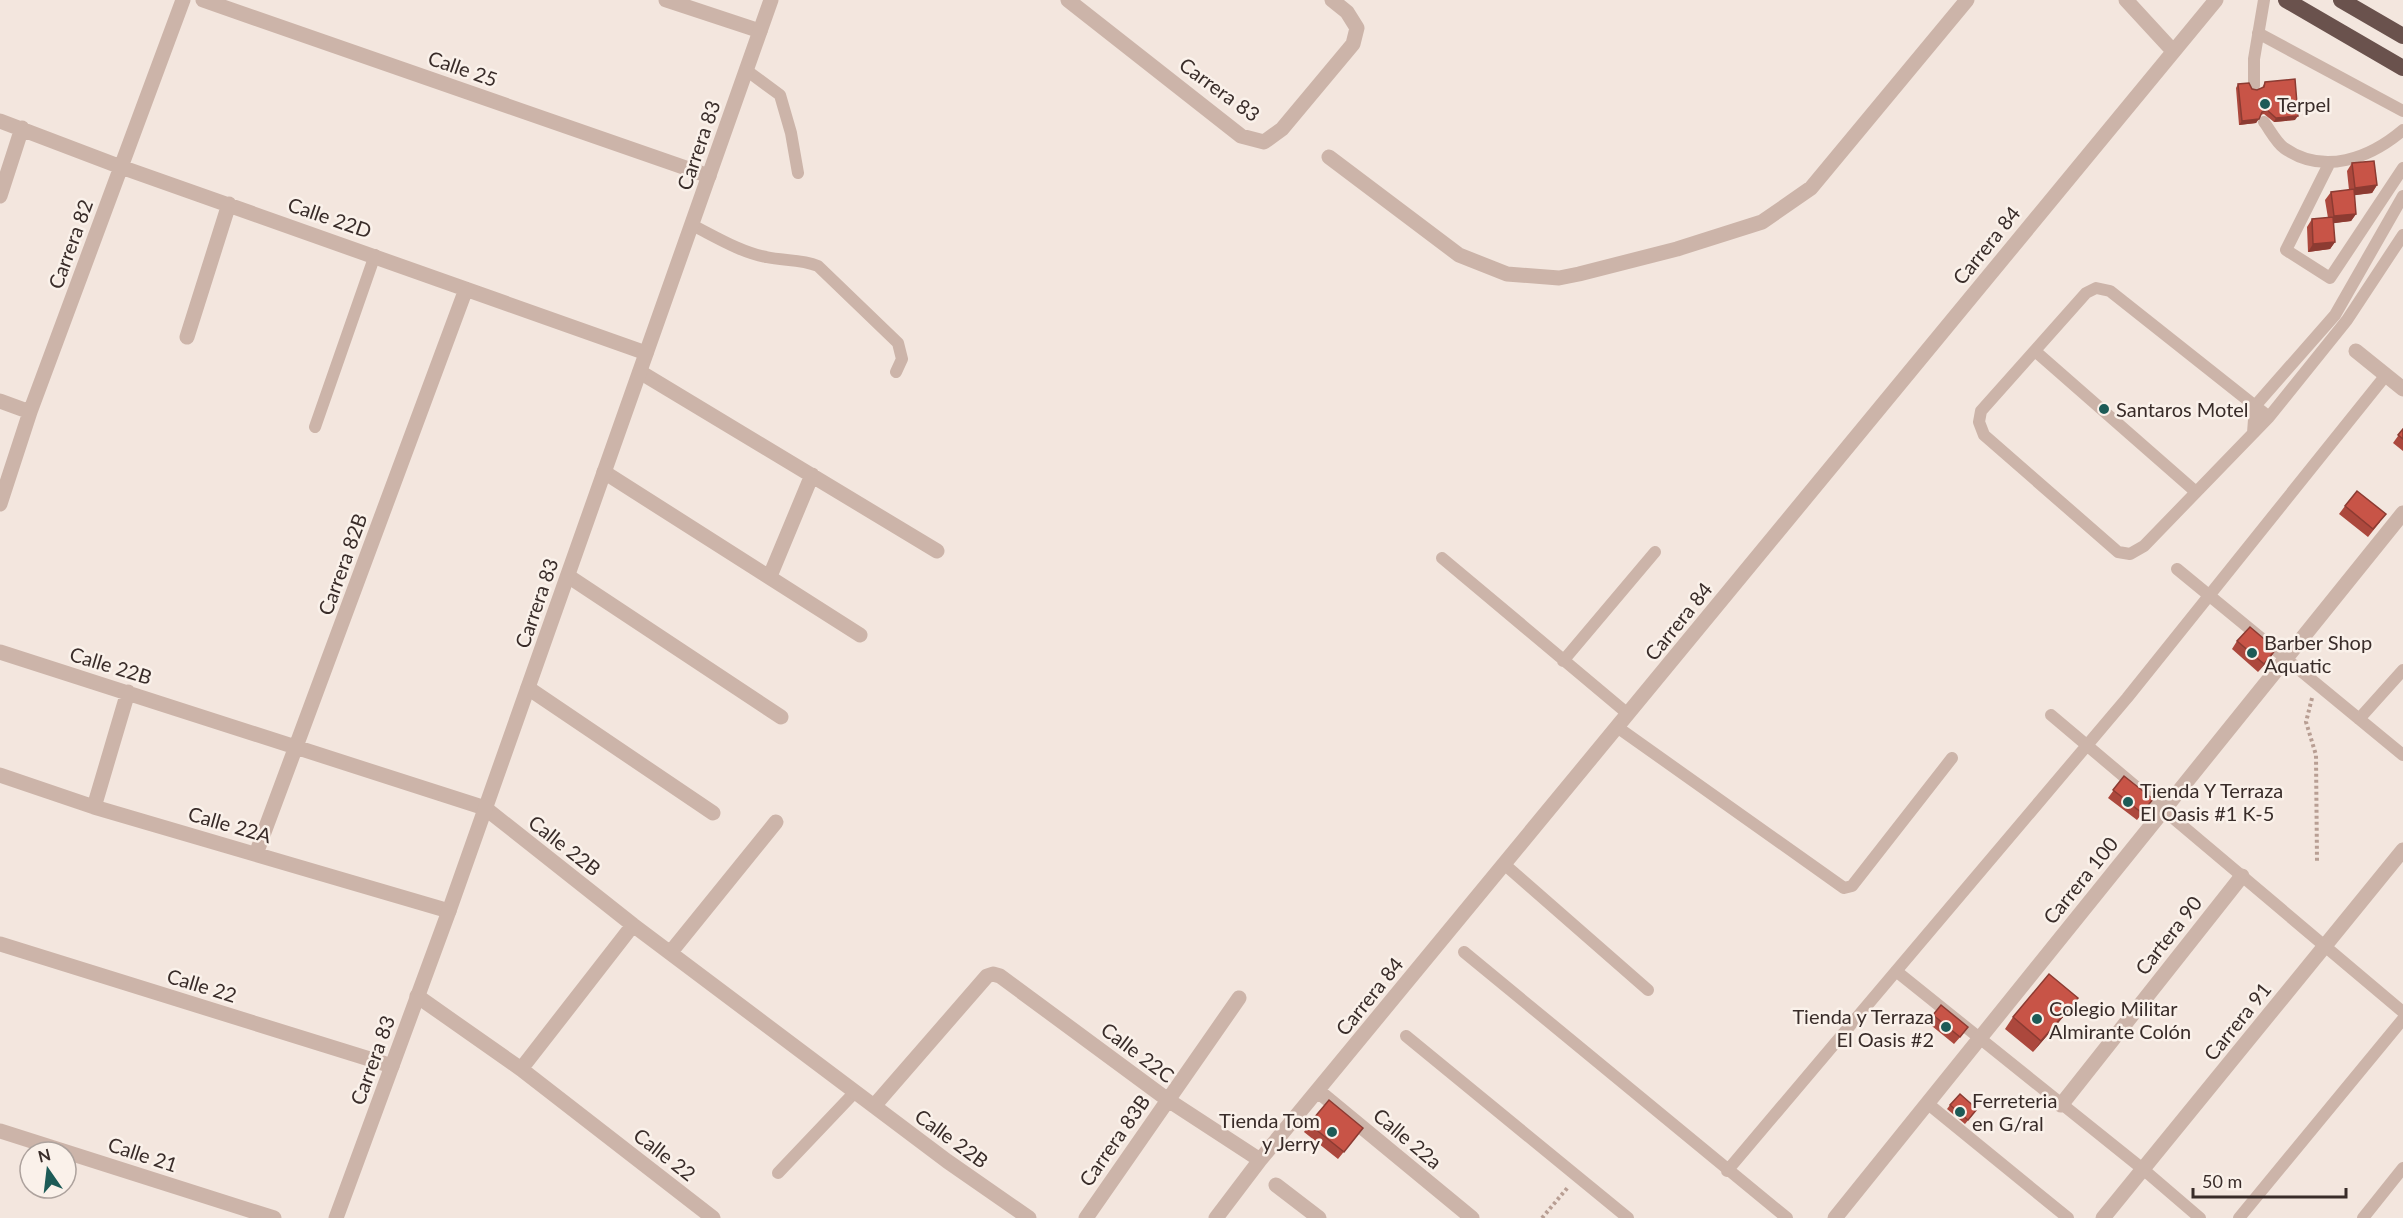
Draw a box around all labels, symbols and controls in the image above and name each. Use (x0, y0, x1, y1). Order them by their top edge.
street label: Calle 25 (425, 45, 501, 91)
street label: Carrera 83 (1175, 52, 1265, 126)
place label: Terpel (2277, 92, 2331, 116)
street label: Carrera 83 (671, 97, 725, 193)
marker: Terpel (2258, 97, 2272, 111)
street label: Calle 22D (285, 192, 375, 242)
street label: Carrera 82 (43, 196, 97, 292)
street label: Carrera 84 (1947, 201, 2025, 289)
place label: Santaros Motel (2116, 397, 2249, 421)
marker: Santaros Motel (2097, 402, 2111, 416)
street label: Carrera 82B (313, 510, 371, 618)
street label: Carrera 83 (509, 555, 563, 651)
street label: Carrera 84 (1639, 577, 1717, 665)
place label: Barber Shop Aquatic (2264, 630, 2372, 677)
street label: Calle 22B (67, 641, 155, 689)
marker: Barber Shop Aquatic (2245, 646, 2259, 660)
place label: Tienda Y Terraza El Oasis #1 K-5 (2140, 778, 2283, 825)
marker: Tienda Y Terraza El Oasis #1 K-5 (2121, 795, 2135, 809)
street label: Calle 22A (186, 801, 275, 847)
street label: Calle 22B (524, 810, 606, 880)
street label: Carrera 100 (2038, 832, 2122, 928)
street label: Cartera 90 (2130, 891, 2206, 979)
street label: Carrera 84 (1330, 952, 1408, 1040)
street label: Calle 22 (164, 963, 240, 1007)
street label: Carrera 91 (2198, 977, 2276, 1065)
place label: Colegio Militar Almirante Colón (2049, 996, 2191, 1043)
place label: Tienda y Terraza El Oasis #2 (1792, 1004, 1934, 1051)
street label: Carrera 83 (345, 1012, 399, 1108)
marker: Colegio Militar Almirante Colón (2030, 1012, 2044, 1026)
street label: Calle 22C (1097, 1017, 1179, 1087)
marker: Tienda y Terraza El Oasis #2 (1939, 1020, 1953, 1034)
place label: Ferreteria en G/ral (1972, 1088, 2057, 1135)
street label: Carrera 83B (1074, 1090, 1154, 1190)
street label: Calle 22B (911, 1103, 993, 1173)
street label: Calle 22a (1369, 1103, 1447, 1173)
marker: Ferreteria en G/ral (1953, 1105, 1967, 1119)
place label: Tienda Tom y Jerry (1219, 1108, 1321, 1155)
street label: Calle 22 (629, 1122, 701, 1186)
marker: Tienda Tom y Jerry (1325, 1125, 1339, 1139)
street label: Calle 21 (105, 1132, 181, 1176)
north arrow (18, 1140, 78, 1200)
text: N (36, 1144, 53, 1166)
scale bar (2193, 1161, 2346, 1199)
text: 50 m (2202, 1170, 2242, 1192)

